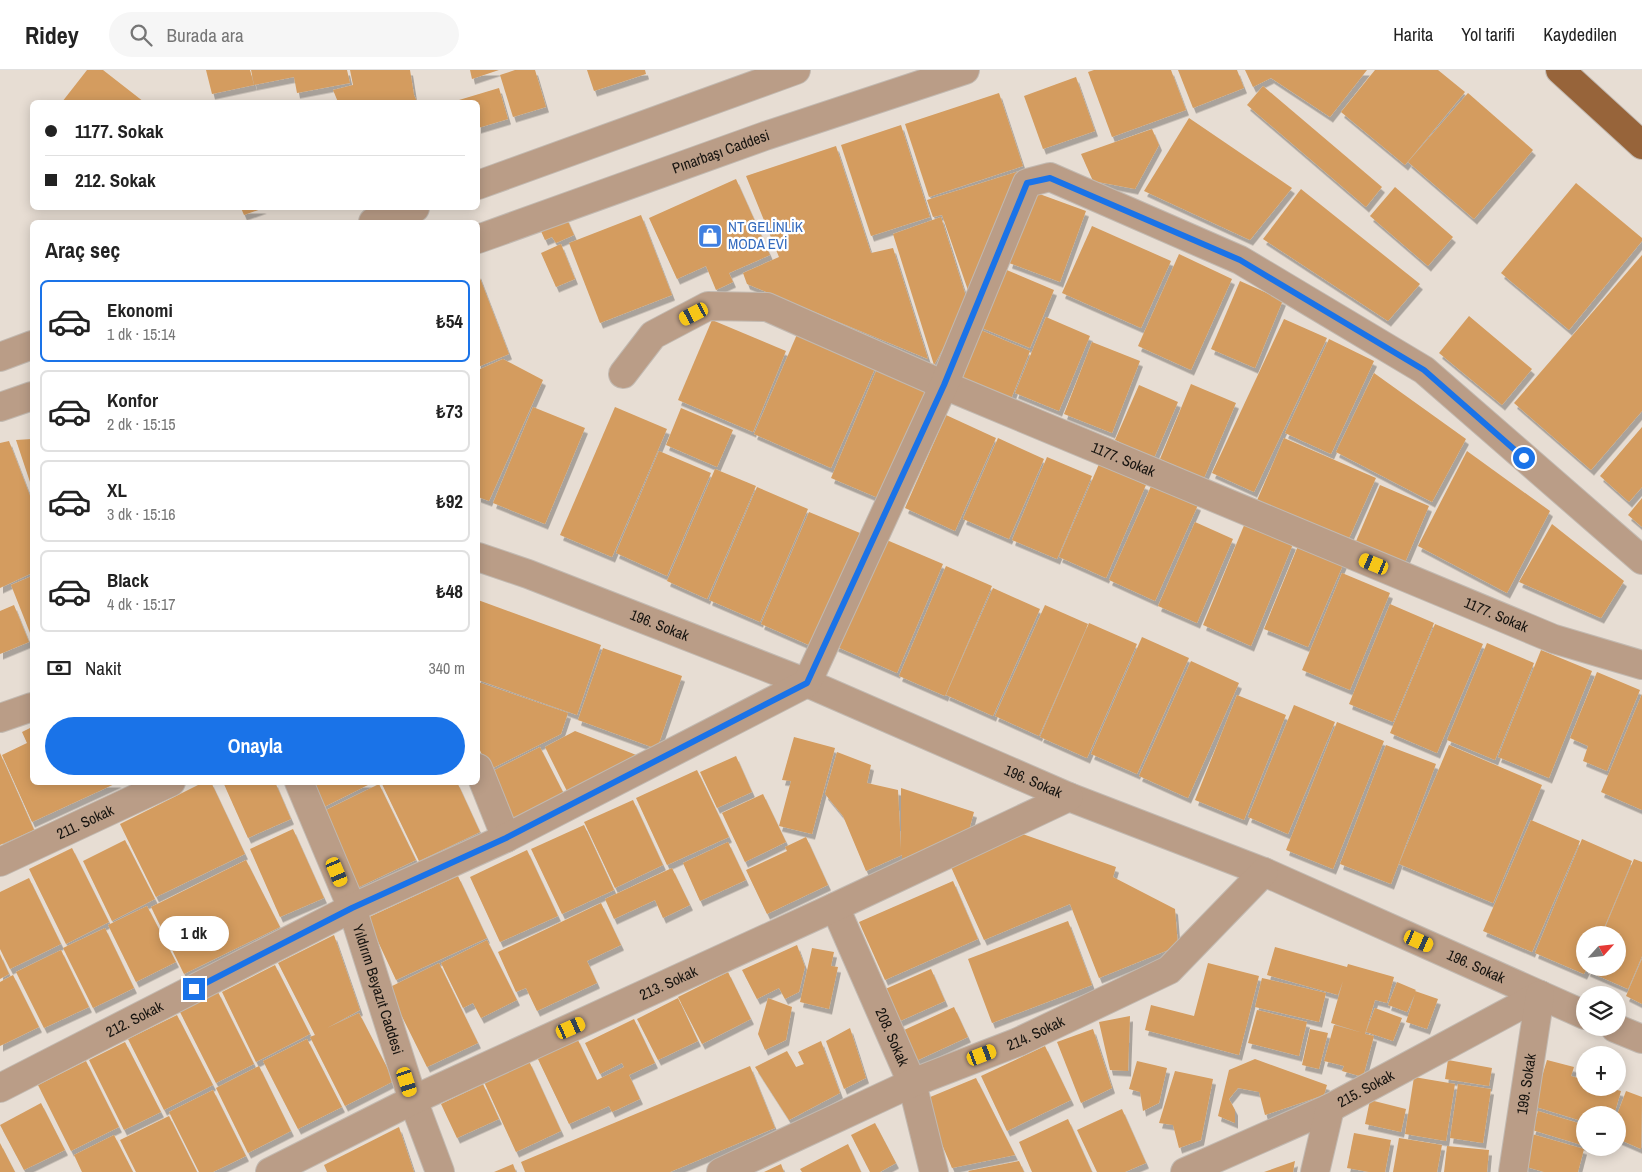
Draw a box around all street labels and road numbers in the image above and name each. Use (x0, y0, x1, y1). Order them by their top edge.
street label: Pınarbaşı Caddesi (669, 124, 772, 178)
street label: 1177. Sokak (1088, 437, 1159, 482)
street label: 1177. Sokak (1461, 592, 1532, 637)
street label: 196. Sokak (627, 604, 693, 646)
street label: 196. Sokak (1001, 759, 1067, 803)
street label: 211. Sokak (53, 799, 118, 844)
street label: Yıldırım Beyazıt Caddesi (348, 921, 409, 1057)
street label: 196. Sokak (1444, 944, 1509, 988)
street label: 213. Sokak (636, 960, 701, 1005)
street label: 212. Sokak (102, 995, 167, 1042)
street label: 208. Sokak (870, 1004, 915, 1070)
street label: 214. Sokak (1004, 1010, 1069, 1055)
street label: 199. Sokak (1511, 1051, 1541, 1116)
street label: 215. Sokak (1333, 1064, 1398, 1112)

